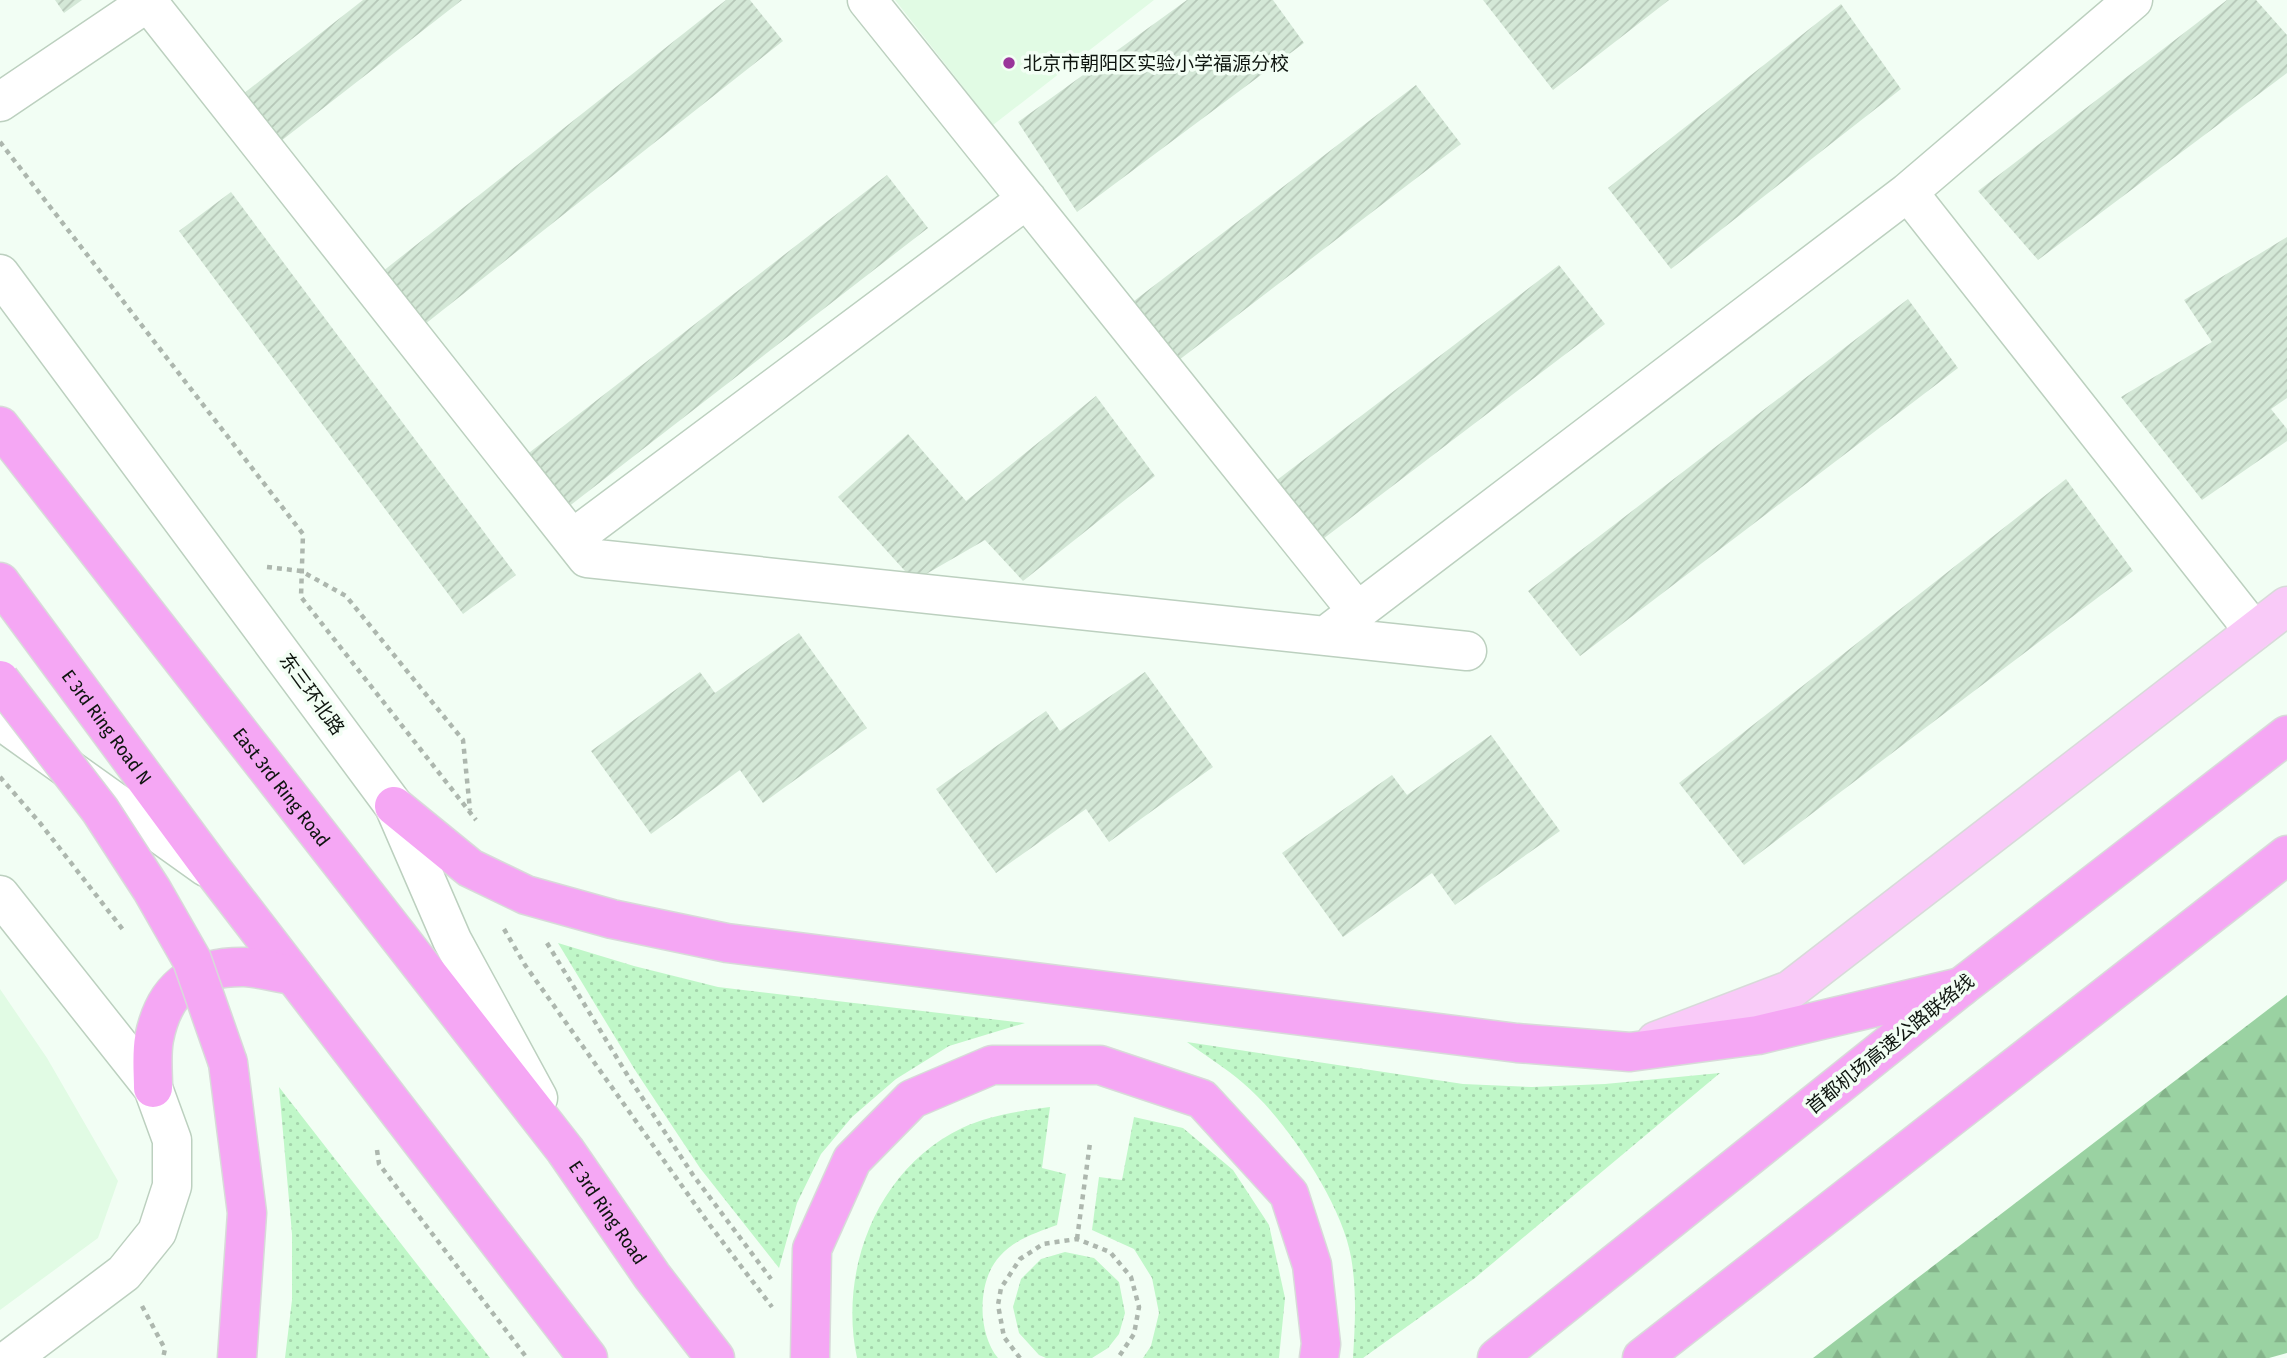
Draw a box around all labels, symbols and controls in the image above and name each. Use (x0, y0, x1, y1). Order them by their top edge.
place label: 北京市朝阳区实验小学福源分校 (1023, 52, 1289, 75)
marker: 北京市朝阳区实验小学福源分校 (1001, 55, 1017, 71)
street label: 东三环北路 (275, 649, 349, 739)
street label: E 3rd Ring Road N (57, 665, 157, 789)
street label: East 3rd Ring Road (228, 723, 335, 851)
street label: 首都机场高速公路联络线 (1802, 969, 1978, 1119)
street label: E 3rd Ring Road (564, 1156, 652, 1268)

